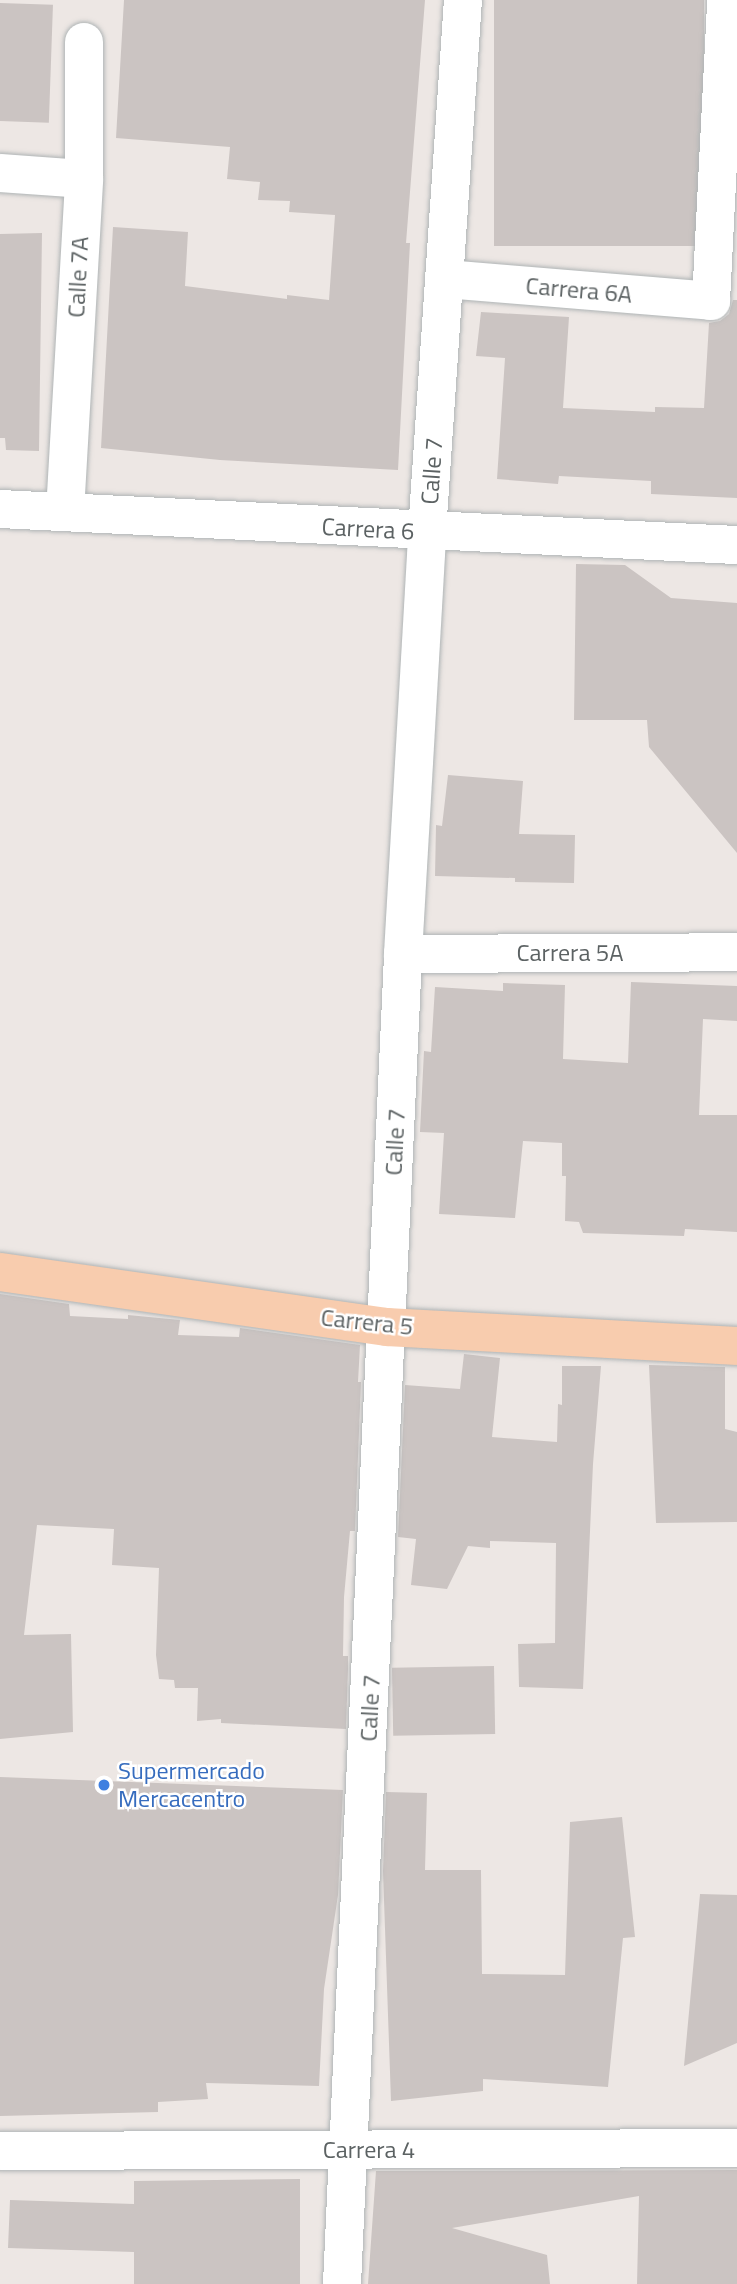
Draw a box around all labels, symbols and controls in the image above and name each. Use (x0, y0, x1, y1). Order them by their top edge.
street label: Calle 7A (61, 236, 95, 318)
street label: Carrera 6A (524, 271, 634, 309)
street label: Calle 7 (415, 437, 449, 505)
street label: Carrera 6 (321, 512, 415, 546)
street label: Carrera 5A (517, 939, 623, 967)
street label: Calle 7 (379, 1108, 411, 1176)
street label: Carrera 5 (319, 1303, 415, 1341)
street label: Calle 7 (354, 1674, 386, 1742)
place label: Supermercado Mercacentro (118, 1757, 265, 1813)
marker: Supermercado Mercacentro (96, 1777, 112, 1793)
street label: Carrera 4 (323, 2136, 415, 2164)

